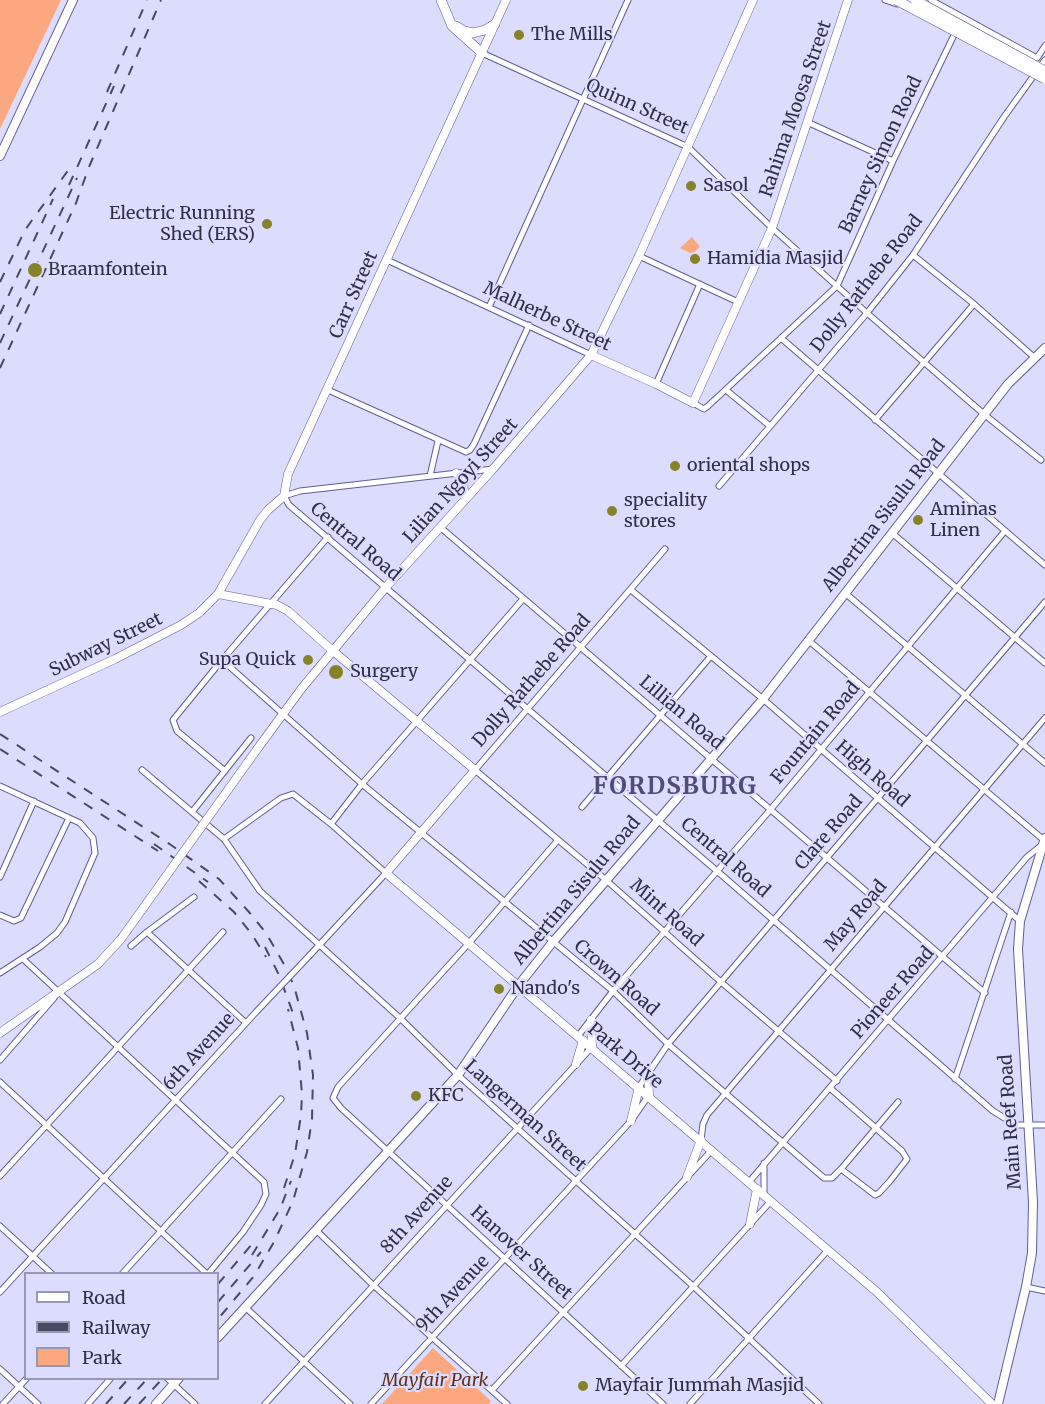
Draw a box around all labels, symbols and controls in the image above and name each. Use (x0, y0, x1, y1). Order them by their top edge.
street label: Rahima Moosa Street (756, 18, 836, 200)
place label: The Mills (531, 24, 613, 46)
marker: The Mills (512, 28, 526, 42)
street label: Barney Simon Road (835, 73, 927, 237)
street label: Quinn Street (582, 75, 692, 139)
place label: Sasol (703, 175, 749, 197)
marker: Sasol (684, 179, 698, 193)
place label: Electric Running Shed (ERS) (109, 203, 255, 246)
street label: Dolly Rathebe Road (807, 211, 927, 357)
marker: Electric Running Shed (ERS) (260, 217, 274, 231)
street label: Carr Street (325, 248, 383, 342)
place label: Hamidia Masjid (707, 248, 843, 270)
marker: Hamidia Masjid (688, 252, 702, 266)
place label: Braamfontein (48, 259, 168, 281)
marker: Braamfontein (26, 261, 44, 279)
street label: Malherbe Street (480, 278, 614, 356)
street label: Lilian Ngoyi Street (399, 414, 523, 548)
street label: Albertina Sisulu Road (818, 436, 950, 596)
place label: oriental shops (687, 455, 810, 477)
marker: oriental shops (668, 459, 682, 473)
place label: speciality stores (624, 490, 707, 532)
street label: Central Road (306, 498, 404, 586)
place label: Aminas Linen (930, 499, 997, 542)
marker: speciality stores (605, 504, 619, 518)
marker: Aminas Linen (911, 513, 925, 527)
street label: Subway Street (46, 608, 166, 682)
street label: Dolly Rathebe Road (469, 610, 595, 752)
place label: Supa Quick (199, 649, 296, 671)
marker: Supa Quick (301, 653, 315, 667)
place label: Surgery (350, 661, 418, 683)
marker: Surgery (327, 663, 345, 681)
street label: Lillian Road (634, 672, 728, 754)
street label: Fountain Road (767, 678, 865, 788)
street label: High Road (831, 736, 913, 812)
district label: FORDSBURG (593, 773, 757, 801)
street label: Clare Road (791, 791, 867, 875)
street label: Albertina Sisulu Road (509, 812, 645, 970)
street label: Central Road (676, 813, 774, 903)
street label: Mint Road (625, 875, 707, 951)
street label: May Road (820, 876, 892, 956)
street label: Crown Road (569, 935, 663, 1021)
street label: Pioneer Road (847, 943, 939, 1043)
place label: Nando's (511, 978, 580, 1000)
marker: Nando's (492, 982, 506, 996)
street label: 6th Avenue (159, 1009, 239, 1095)
street label: Park Drive (583, 1018, 667, 1094)
street label: Main Reef Road (995, 1053, 1027, 1191)
street label: Langerman Street (460, 1056, 590, 1176)
place label: KFC (428, 1085, 464, 1107)
marker: KFC (409, 1089, 423, 1103)
street label: 8th Avenue (377, 1172, 457, 1258)
street label: Hanover Street (466, 1202, 576, 1304)
street label: 9th Avenue (412, 1251, 494, 1337)
legend (24, 1272, 219, 1380)
text: Road (82, 1286, 126, 1309)
text: Railway (82, 1316, 150, 1339)
text: Park (82, 1346, 122, 1369)
park label: Mayfair Park (382, 1370, 488, 1392)
place label: Mayfair Jummah Masjid (595, 1375, 804, 1397)
marker: Mayfair Jummah Masjid (576, 1379, 590, 1393)

